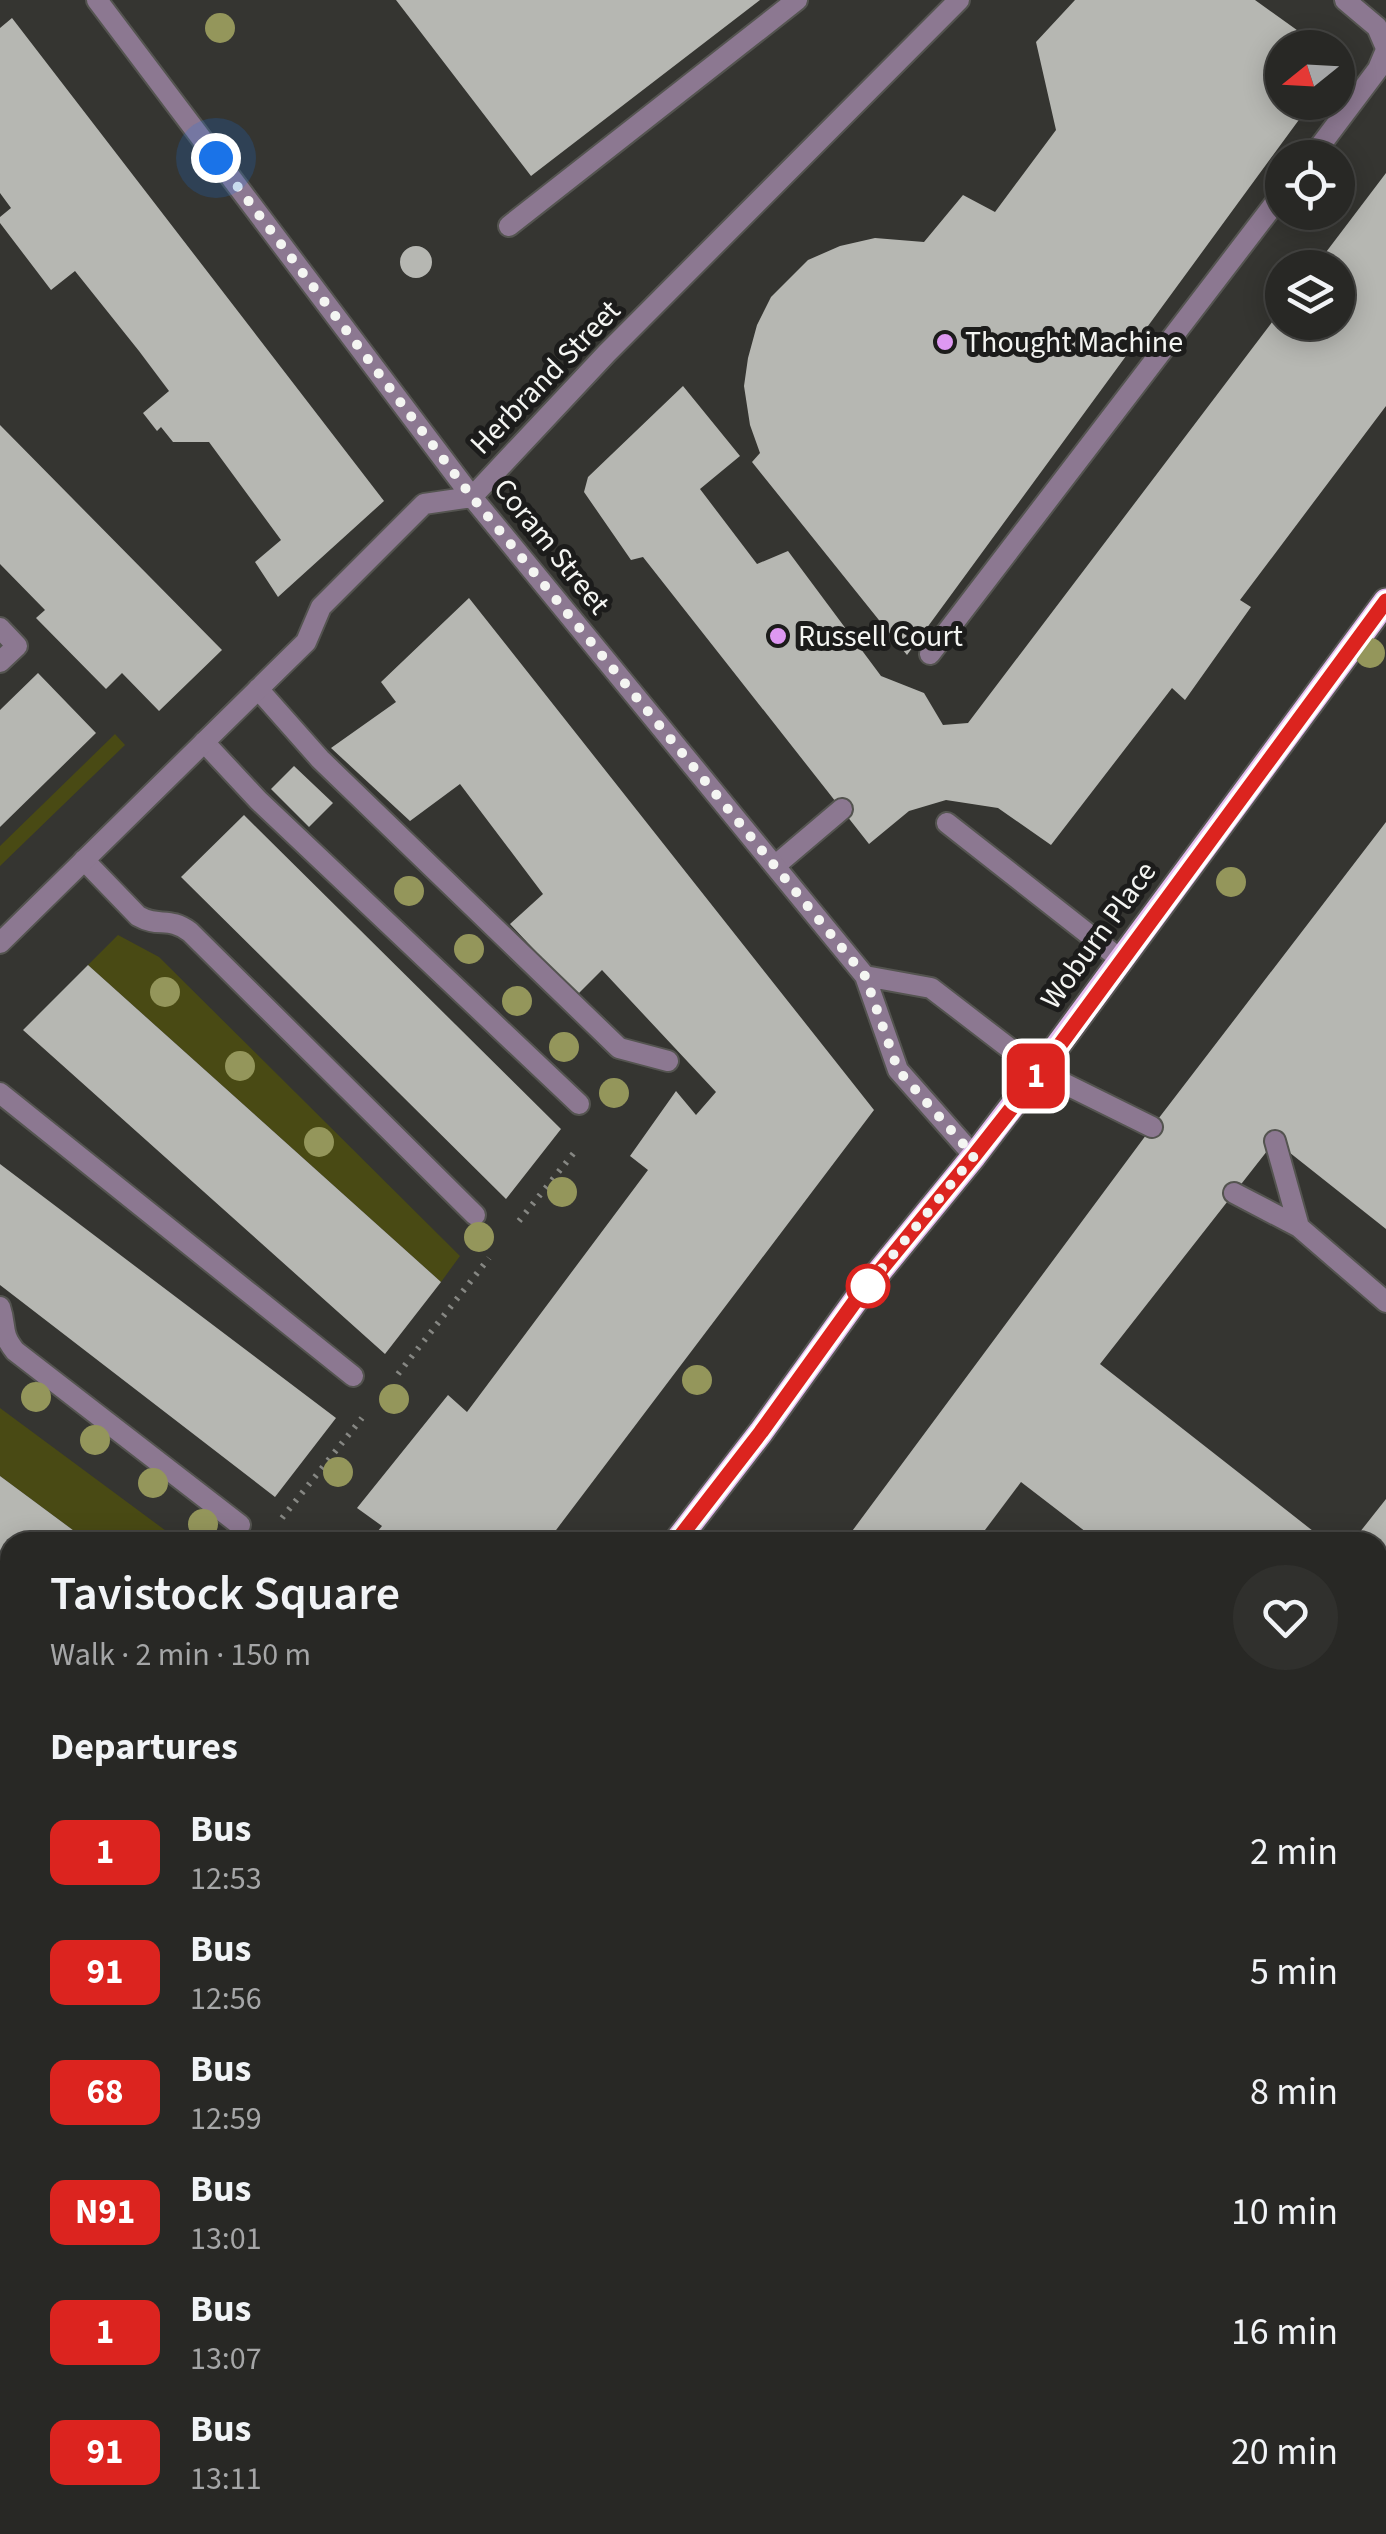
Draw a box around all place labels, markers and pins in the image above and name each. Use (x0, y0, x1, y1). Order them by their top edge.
place label: Thought Machine (965, 321, 1183, 364)
marker: Thought Machine (934, 331, 956, 353)
place label: Russell Court (798, 615, 963, 658)
marker: Russell Court (767, 625, 789, 647)
unlabelled marker (847, 1265, 889, 1307)

